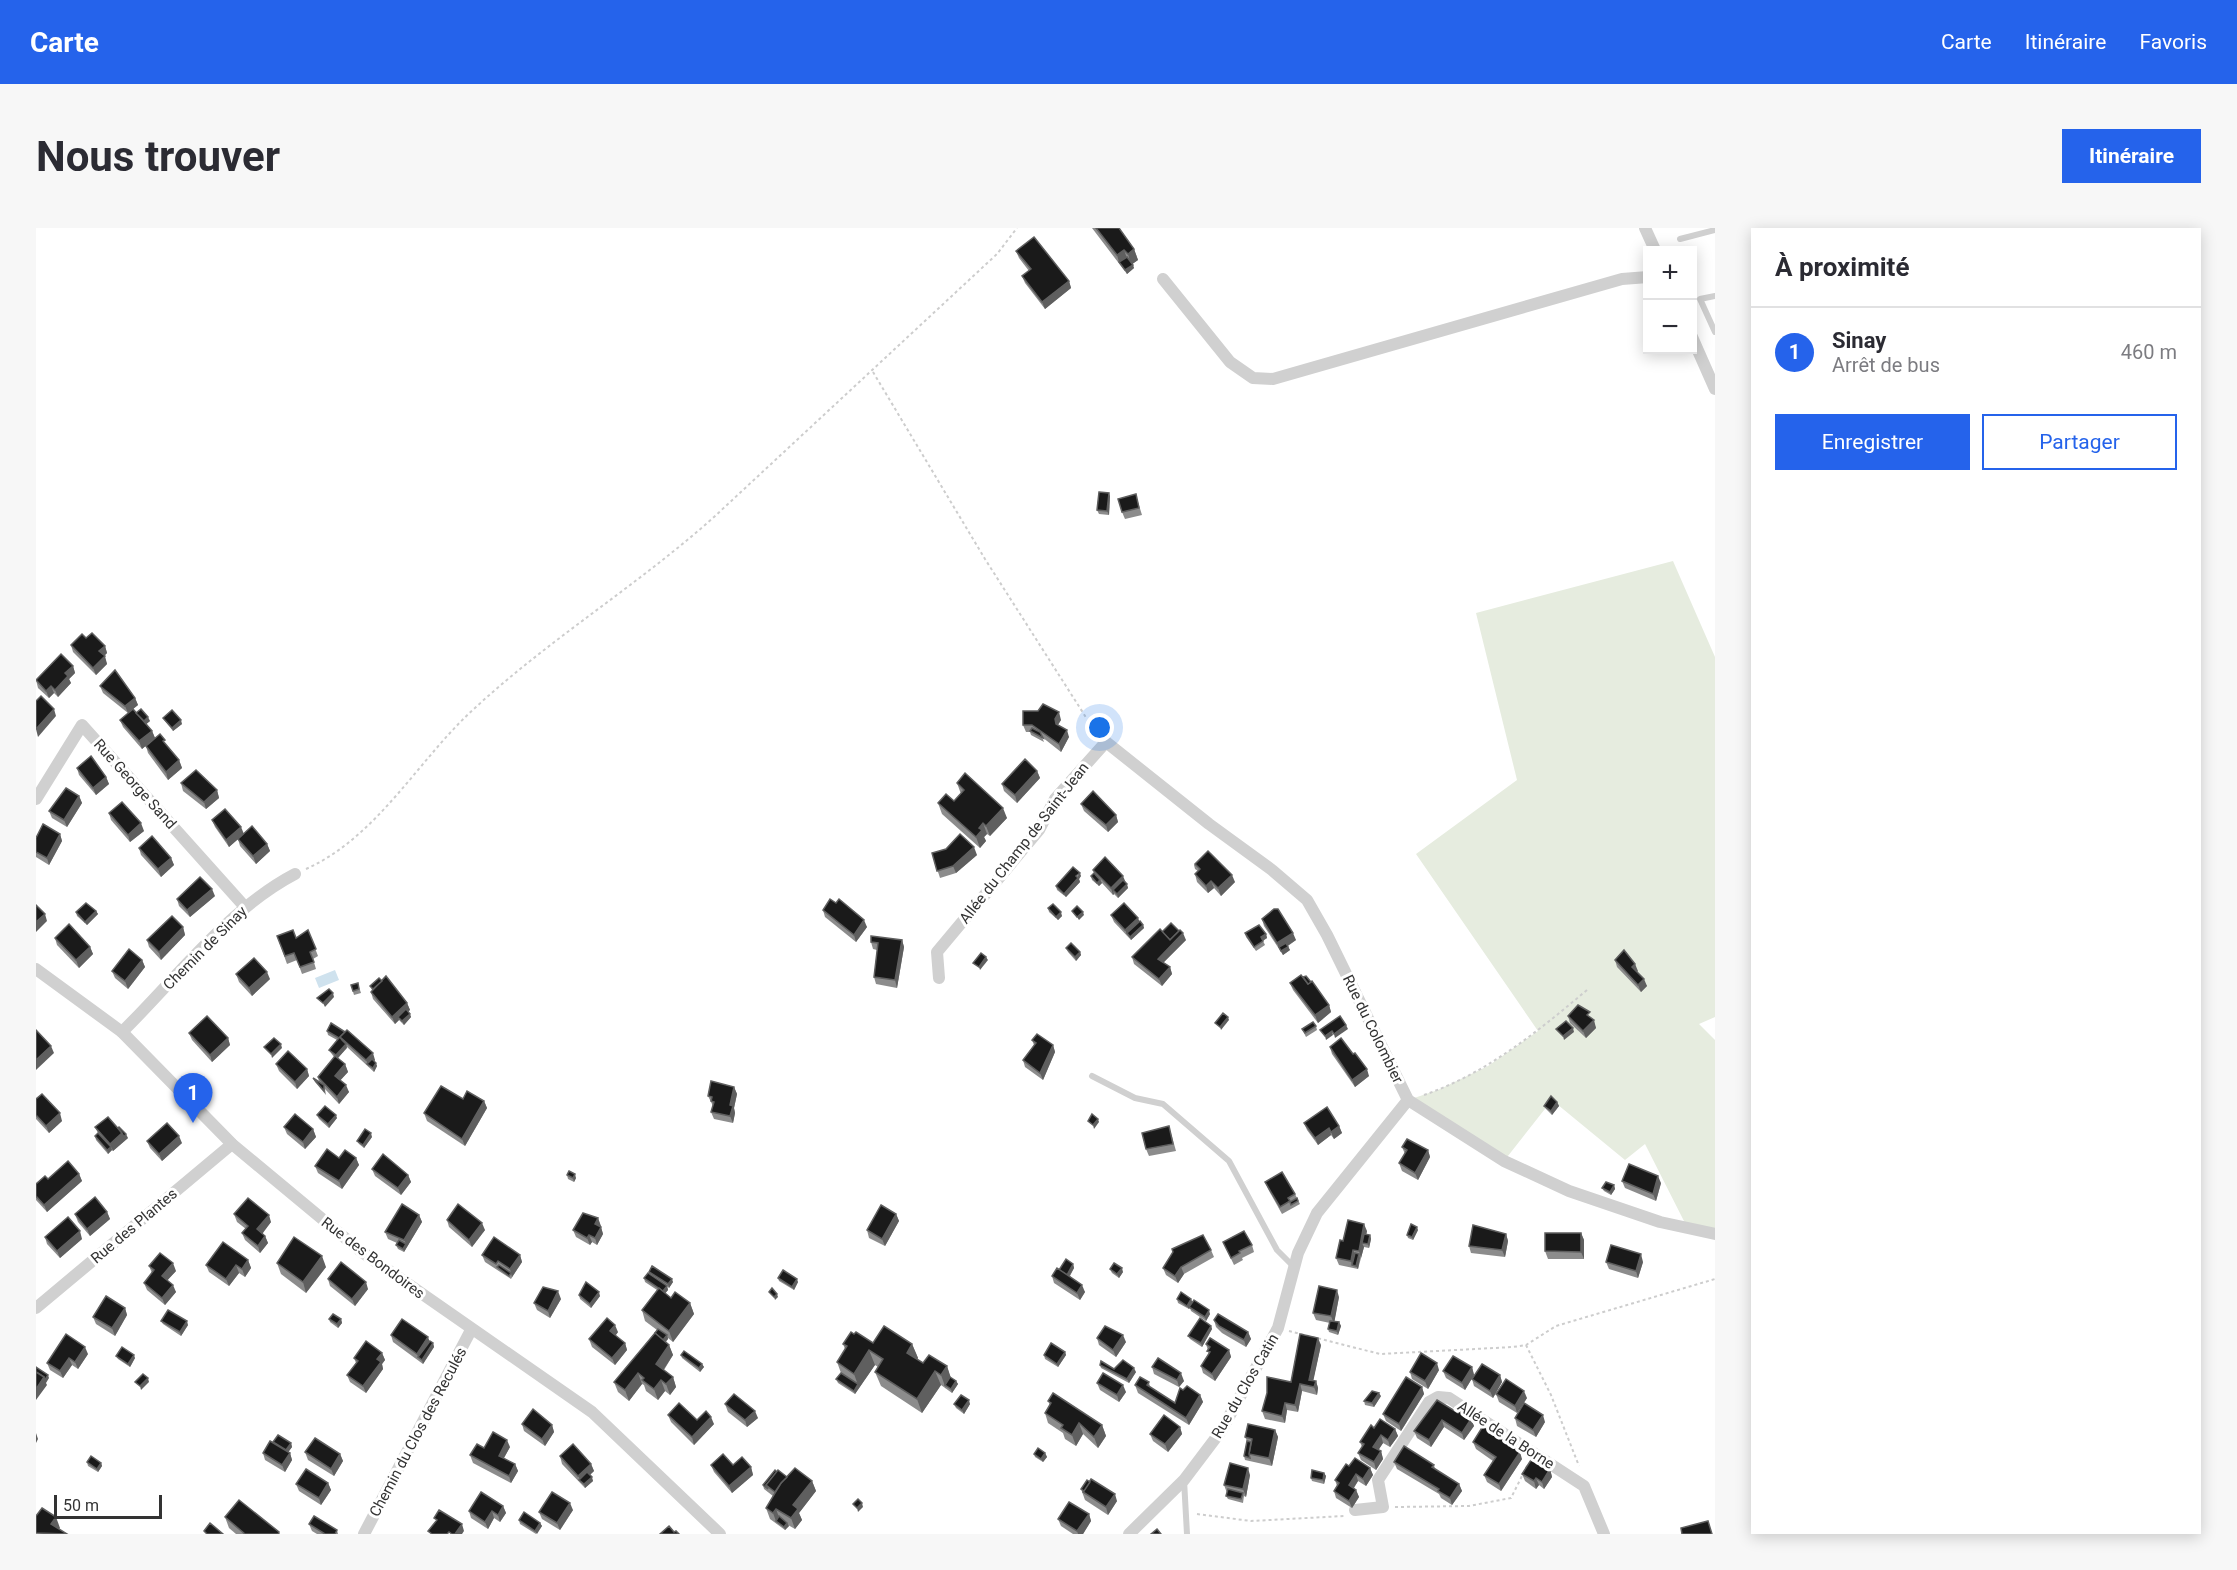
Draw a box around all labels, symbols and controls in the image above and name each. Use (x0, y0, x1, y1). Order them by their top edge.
text: Carte (30, 26, 99, 59)
text: Carte (1941, 30, 1992, 54)
text: Itinéraire (2025, 30, 2106, 54)
text: Favoris (2139, 30, 2207, 54)
button: Itinéraire (2062, 129, 2201, 183)
text: Nous trouver (36, 132, 280, 181)
map controls (1643, 246, 1697, 354)
button: + (1643, 246, 1697, 300)
text: À proximité (1775, 252, 1909, 282)
button: − (1643, 300, 1697, 354)
text: Sinay (1832, 328, 1886, 353)
text: 1 (1789, 340, 1800, 364)
text: 460 m (2121, 340, 2177, 364)
text: Arrêt de bus (1832, 353, 1940, 377)
button: Enregistrer (1775, 414, 1970, 470)
button: Partager (1982, 414, 2177, 470)
your location (1085, 713, 1114, 742)
street label: Rue George Sand (90, 735, 180, 833)
street label: Allée du Champ de Saint-Jean (955, 759, 1093, 927)
street label: Chemin de Sinay (159, 902, 251, 994)
street label: Rue du Colombier (1339, 972, 1407, 1086)
pin: 1 (174, 1074, 212, 1123)
street label: Rue des Plantes (87, 1185, 181, 1267)
street label: Rue des Bondoires (318, 1213, 428, 1303)
street label: Rue du Clos Catin (1208, 1330, 1282, 1442)
street label: Chemin du Clos des Reculés (366, 1344, 470, 1520)
street label: Allée de la Borne (1454, 1397, 1558, 1473)
scale bar (54, 1492, 162, 1520)
text: 50 m (63, 1496, 99, 1515)

